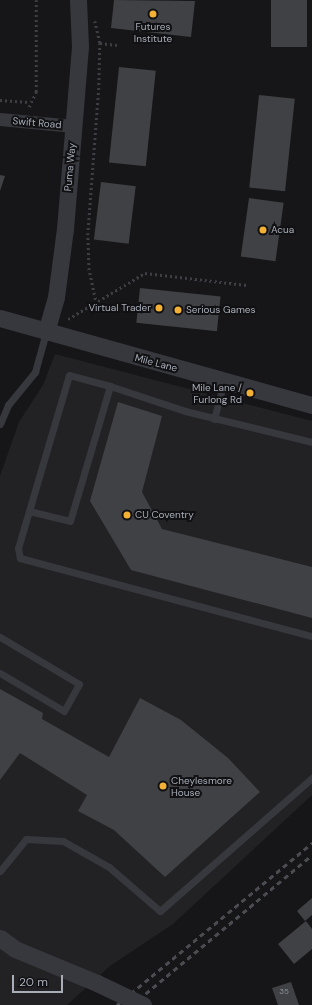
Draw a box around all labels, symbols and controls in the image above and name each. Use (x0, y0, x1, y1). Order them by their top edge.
marker: Futures Institute (148, 9, 158, 19)
place label: Futures Institute (134, 20, 172, 44)
street label: Swift Road (12, 115, 62, 131)
street label: Puma Way (62, 142, 78, 192)
place label: Acua (271, 224, 294, 236)
marker: Acua (258, 225, 268, 235)
place label: Virtual Trader (88, 302, 151, 314)
marker: Virtual Trader (154, 303, 164, 313)
place label: Serious Games (186, 304, 256, 316)
marker: Serious Games (173, 305, 183, 315)
street label: Mile Lane (133, 352, 179, 374)
place label: Mile Lane / Furlong Rd (192, 381, 242, 404)
marker: Mile Lane / Furlong Rd (245, 388, 255, 398)
place label: CU Coventry (135, 509, 194, 521)
marker: CU Coventry (122, 510, 132, 520)
place label: Cheylesmore House (171, 774, 232, 798)
marker: Cheylesmore House (158, 781, 168, 791)
scale bar (14, 967, 65, 993)
text: 20 m (19, 974, 48, 990)
house number: 35 (279, 987, 289, 997)

